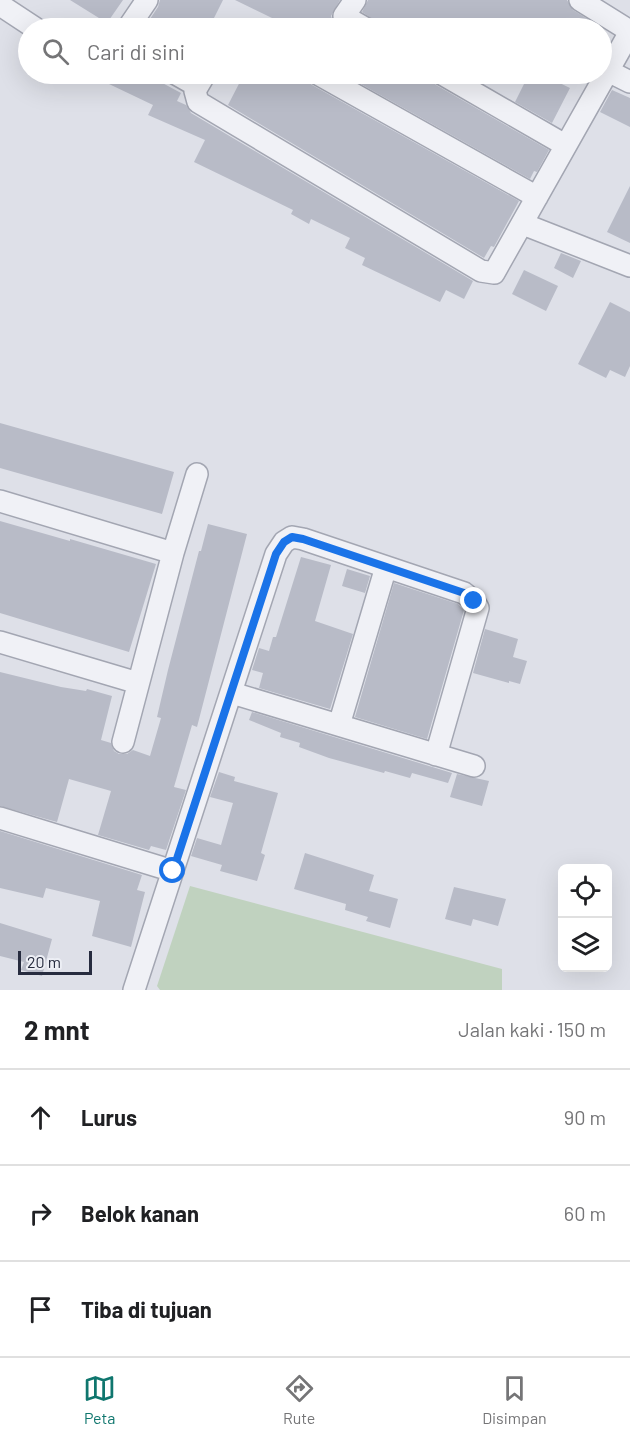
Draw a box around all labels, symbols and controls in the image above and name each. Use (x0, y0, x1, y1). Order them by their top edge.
search box (18, 18, 612, 84)
icon: search (39, 35, 72, 68)
text: Cari di sini (87, 38, 185, 64)
route end (460, 587, 486, 613)
route start (159, 857, 185, 883)
map controls (558, 864, 612, 972)
button: locate (558, 864, 612, 918)
button: layers (558, 918, 612, 972)
scale bar (18, 948, 92, 976)
text: 20 m (27, 952, 61, 971)
text: 2 mnt (24, 1014, 90, 1045)
text: Jalan kaki · 150 m (458, 1017, 606, 1041)
icon: ahead (24, 1101, 57, 1134)
text: Lurus (81, 1104, 137, 1130)
text: 90 m (564, 1105, 606, 1129)
icon: right (24, 1197, 57, 1230)
text: Belok kanan (81, 1200, 199, 1226)
text: 60 m (564, 1201, 606, 1225)
icon: arrive (24, 1293, 57, 1326)
text: Tiba di tujuan (81, 1296, 212, 1322)
tab: Peta (83, 1372, 116, 1427)
tab: Rute (283, 1372, 316, 1427)
tab: Disimpan (482, 1372, 547, 1427)

